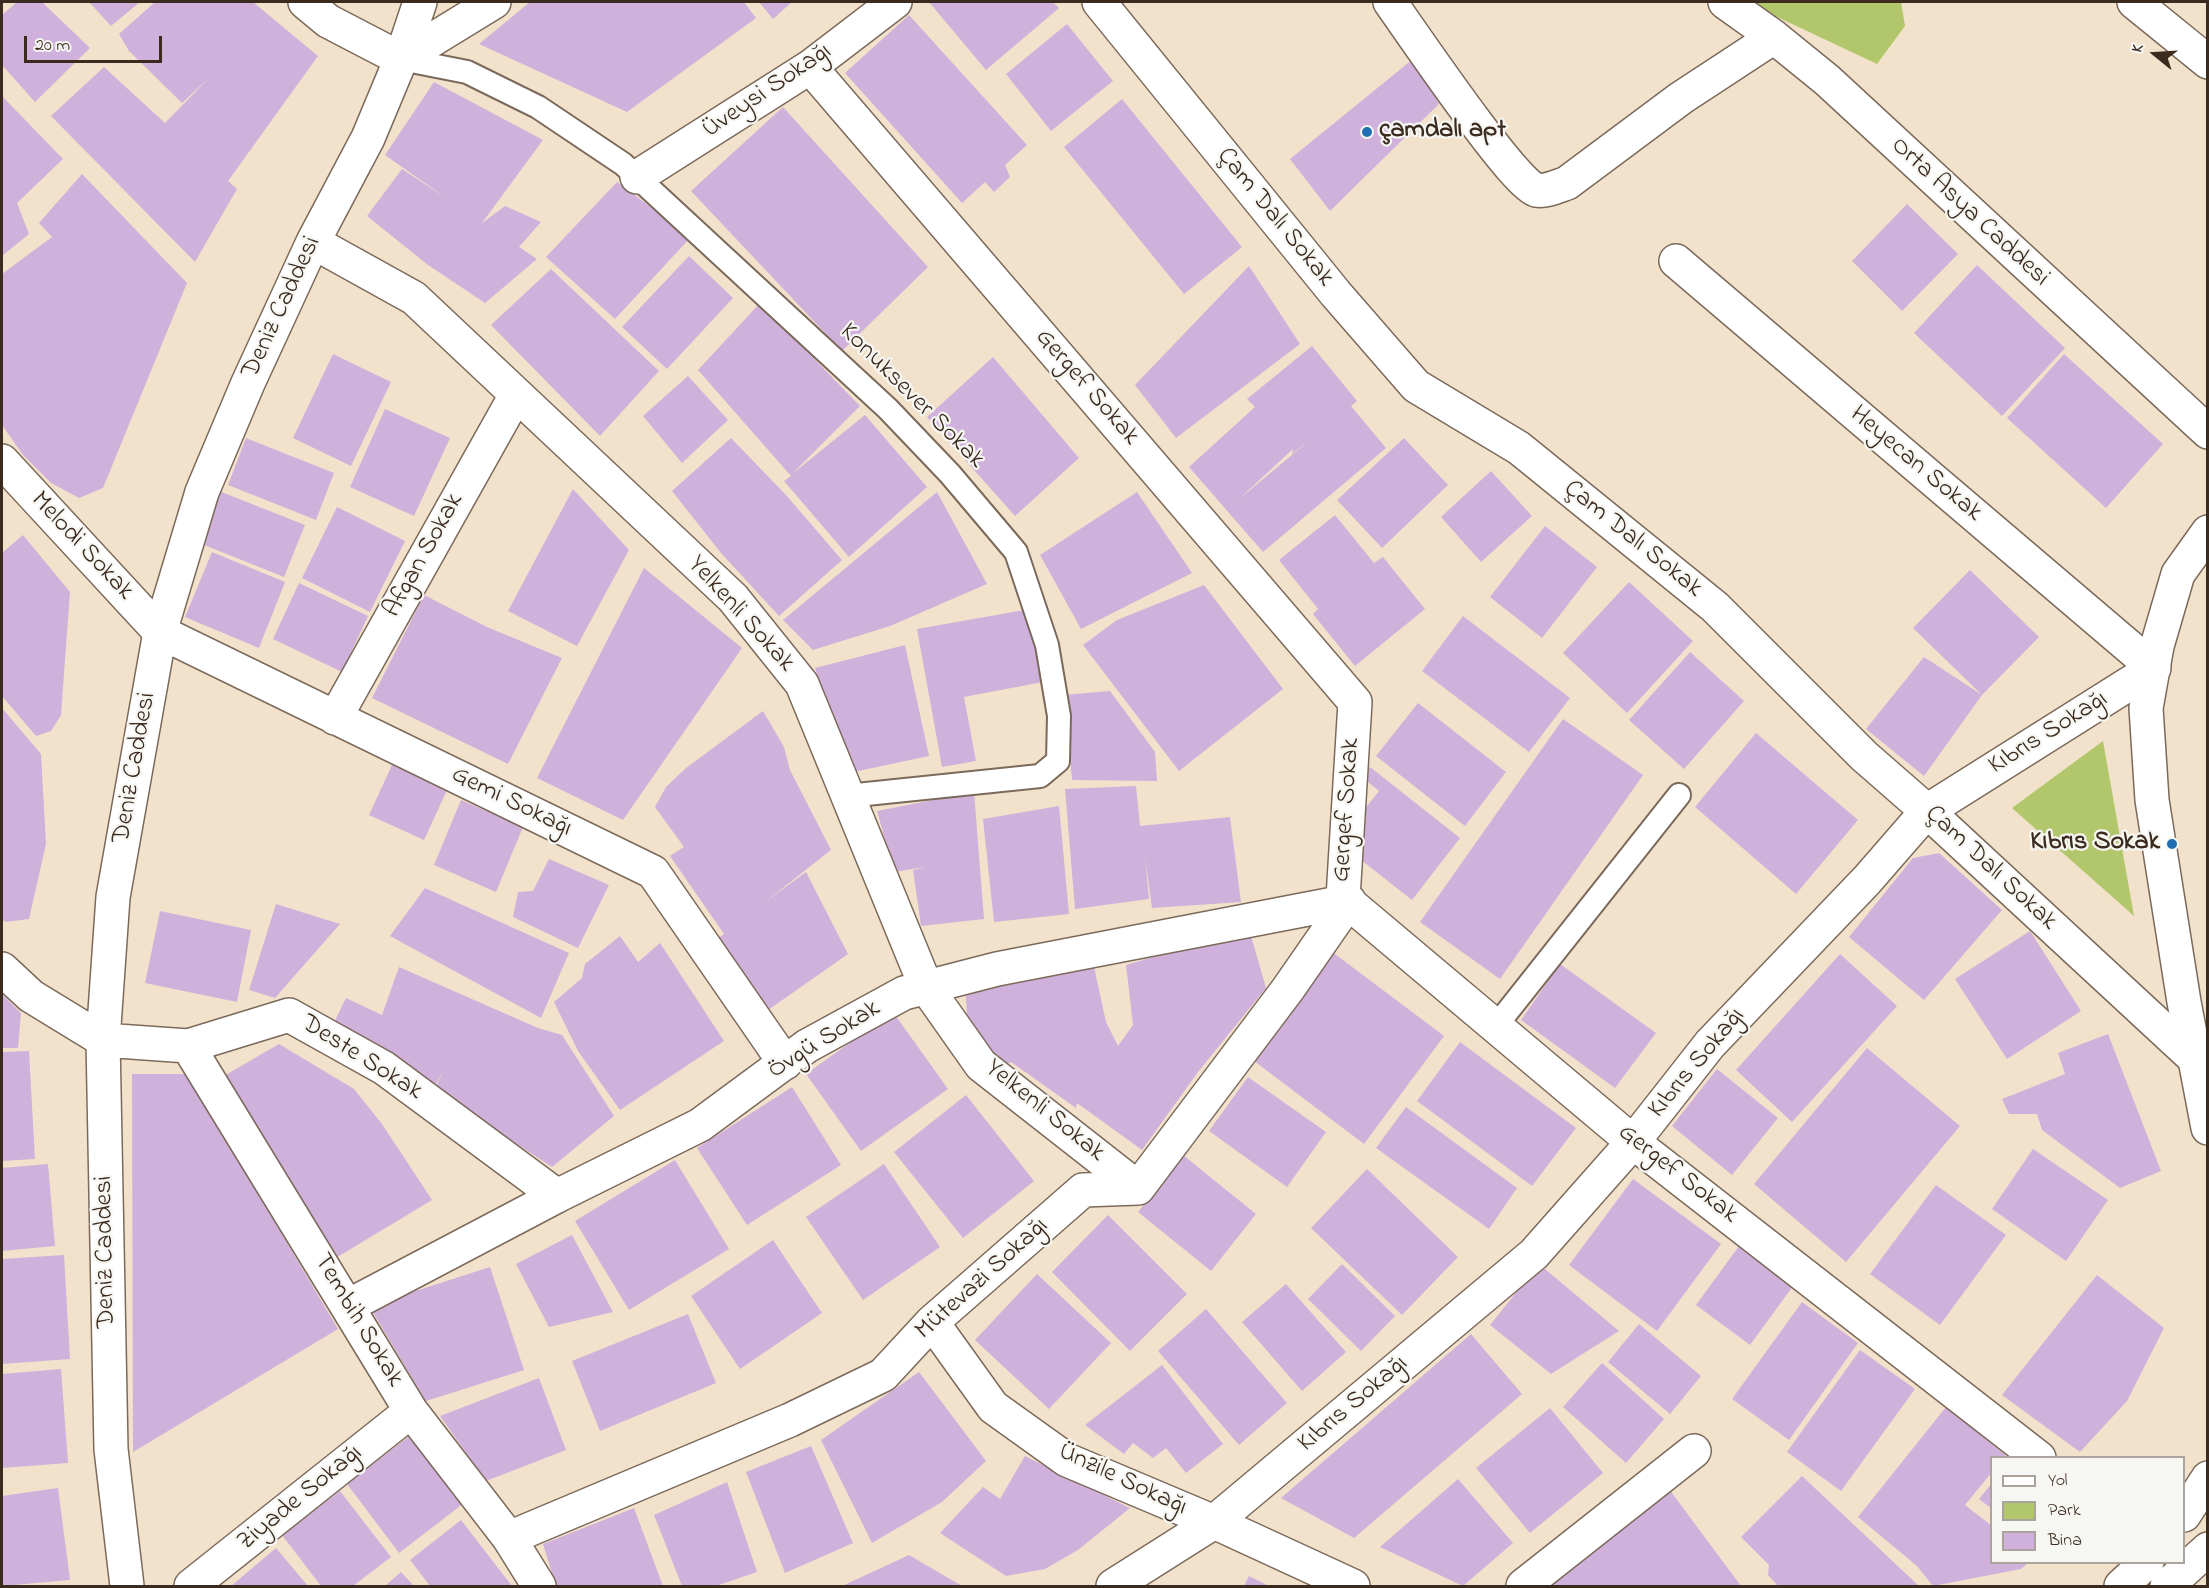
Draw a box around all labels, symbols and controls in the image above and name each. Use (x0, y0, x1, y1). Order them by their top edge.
scale bar (27, 24, 165, 62)
north arrow (2125, 24, 2185, 84)
text: 20 m (35, 33, 70, 59)
street label: Üveysi Sokağı (698, 37, 838, 147)
text: K (2125, 41, 2150, 56)
place label: çamdalı apt (1379, 116, 1506, 148)
marker: çamdalı apt (1360, 125, 1374, 139)
street label: Orta Asya Caddesi (1883, 131, 2055, 295)
street label: Çam Dalı Sokak (1208, 142, 1340, 294)
street label: Deniz Caddesi (237, 232, 329, 384)
street label: Konuksever Sokak (832, 318, 990, 476)
street label: Gergef Sokak (1027, 323, 1145, 453)
street label: Heyecan Sokak (1842, 400, 1988, 530)
street label: Çam Dalı Sokak (1556, 474, 1708, 606)
street label: Melodi Sokak (23, 486, 139, 608)
street label: Afgan Sokak (378, 489, 472, 623)
street label: Yelkenli Sokak (680, 550, 800, 680)
street label: Kıbrıs Sokağı (1984, 685, 2114, 783)
street label: Deniz Caddesi (107, 690, 165, 846)
street label: Gergef Sokak (1327, 737, 1369, 883)
street label: Gemi Sokağı (445, 760, 577, 846)
street label: Çam Dalı Sokak (1917, 800, 2063, 938)
place label: Kıbrıs Sokak (2030, 828, 2160, 860)
marker: Kıbrıs Sokak (2165, 837, 2179, 851)
street label: Övgü Sokak (763, 994, 887, 1088)
street label: Kıbrıs Sokağı (1643, 1002, 1753, 1126)
street label: Deste Sokak (295, 1009, 427, 1109)
street label: Yelkenli Sokak (978, 1054, 1110, 1170)
street label: Gergef Sokak (1611, 1118, 1743, 1232)
street label: Deniz Caddesi (90, 1175, 124, 1329)
street label: Mütevazi Sokağı (910, 1212, 1056, 1348)
street label: Tembih Sokak (305, 1249, 409, 1393)
street label: Kıbrıs Sokağı (1292, 1350, 1416, 1460)
street label: Ünzile Sokağı (1053, 1438, 1191, 1524)
street label: Ziyade Sokağı (232, 1439, 370, 1559)
legend (1990, 1456, 2185, 1564)
text: Yol (2048, 1468, 2068, 1494)
text: Park (2048, 1498, 2081, 1524)
text: Bina (2048, 1528, 2082, 1554)

